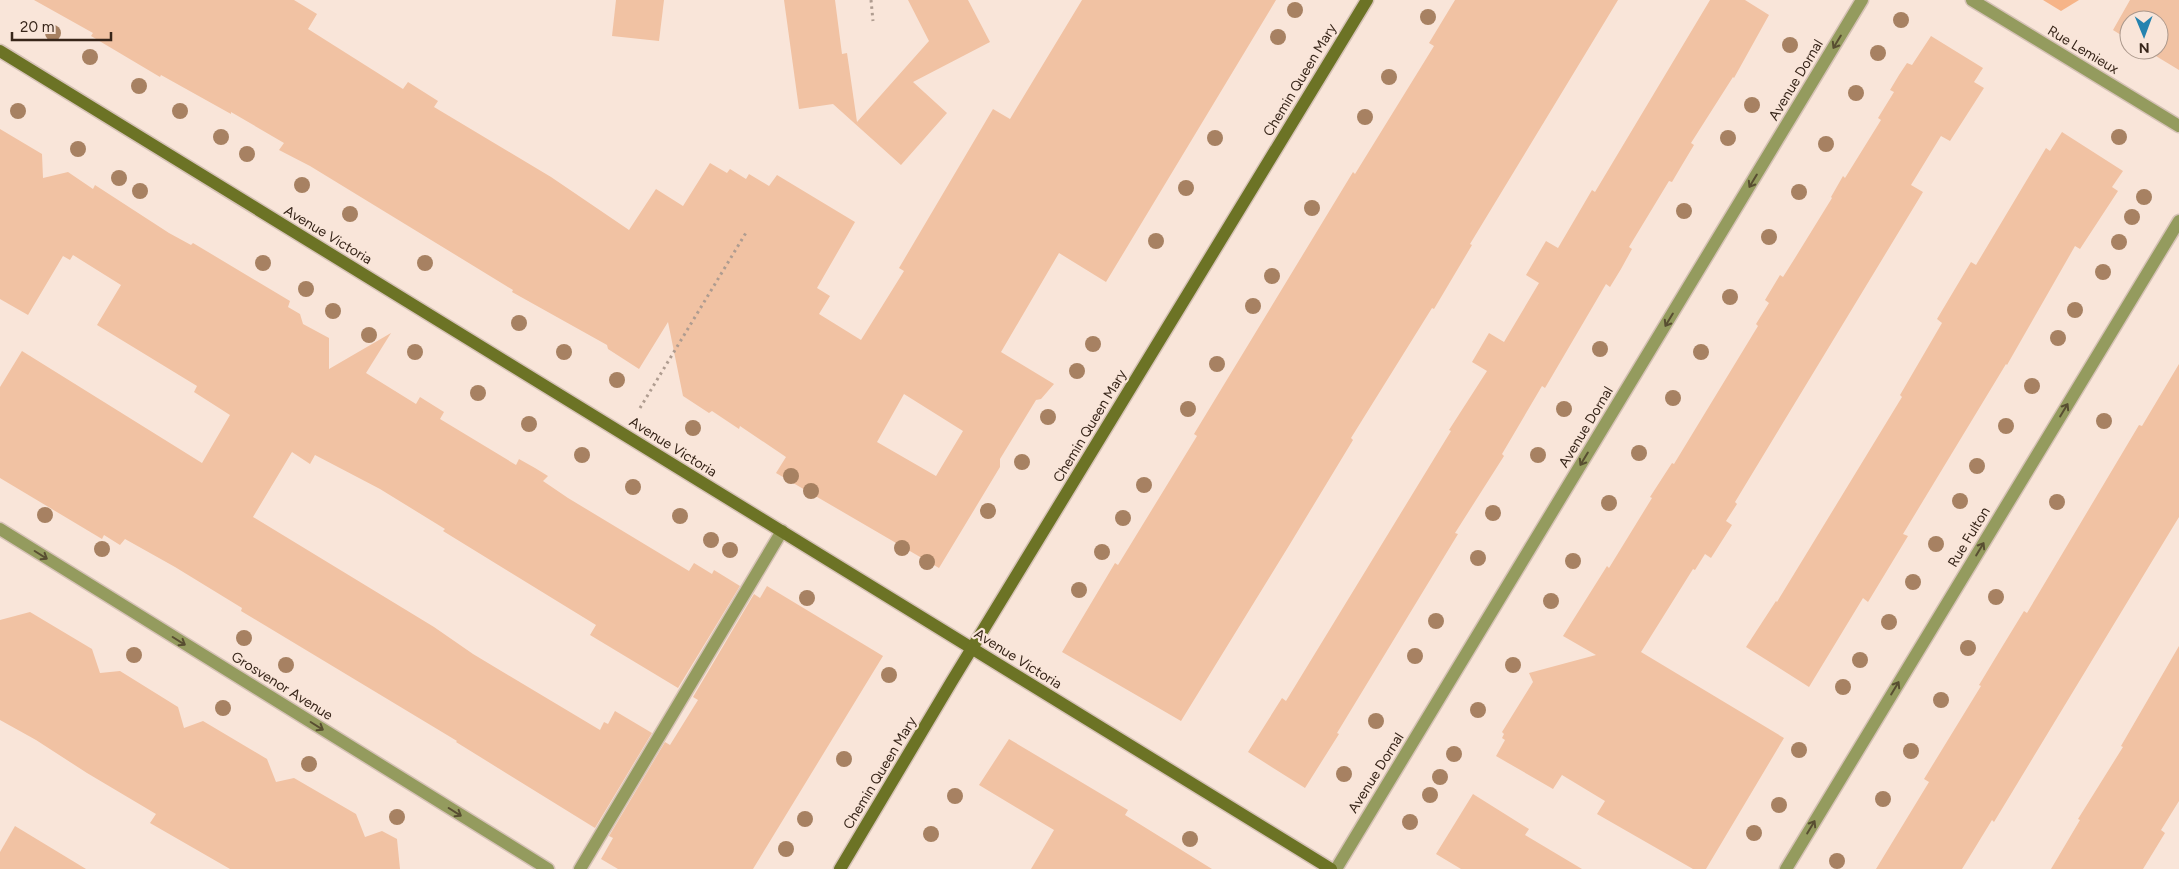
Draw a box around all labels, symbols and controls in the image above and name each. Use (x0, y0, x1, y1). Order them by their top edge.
scale bar (12, 10, 111, 42)
north arrow (2119, 10, 2169, 60)
text: 20 m (20, 18, 54, 36)
street label: Chemin Queen Mary (1260, 20, 1341, 139)
street label: Rue Lemieux (2044, 22, 2122, 78)
one-way arrow (1831, 34, 1841, 48)
street label: Avenue Dornal (1765, 36, 1827, 124)
text: N (2139, 39, 2150, 56)
one-way arrow (1747, 173, 1757, 187)
street label: Avenue Victoria (281, 202, 375, 268)
one-way arrow (1663, 312, 1673, 326)
street label: Chemin Queen Mary (1050, 366, 1131, 485)
street label: Avenue Dornal (1555, 383, 1617, 471)
one-way arrow (2059, 404, 2069, 418)
street label: Avenue Victoria (626, 413, 720, 481)
one-way arrow (1579, 451, 1589, 465)
street label: Rue Fulton (1944, 504, 1994, 570)
one-way arrow (1975, 543, 1985, 557)
one-way arrow (34, 550, 48, 560)
street label: Avenue Victoria (971, 625, 1065, 693)
one-way arrow (172, 636, 186, 646)
street label: Grosvenor Avenue (228, 648, 336, 724)
one-way arrow (1890, 681, 1900, 695)
street label: Chemin Queen Mary (840, 713, 921, 832)
one-way arrow (310, 722, 324, 732)
street label: Avenue Dornal (1345, 730, 1407, 816)
one-way arrow (448, 808, 462, 818)
one-way arrow (1807, 821, 1817, 835)

